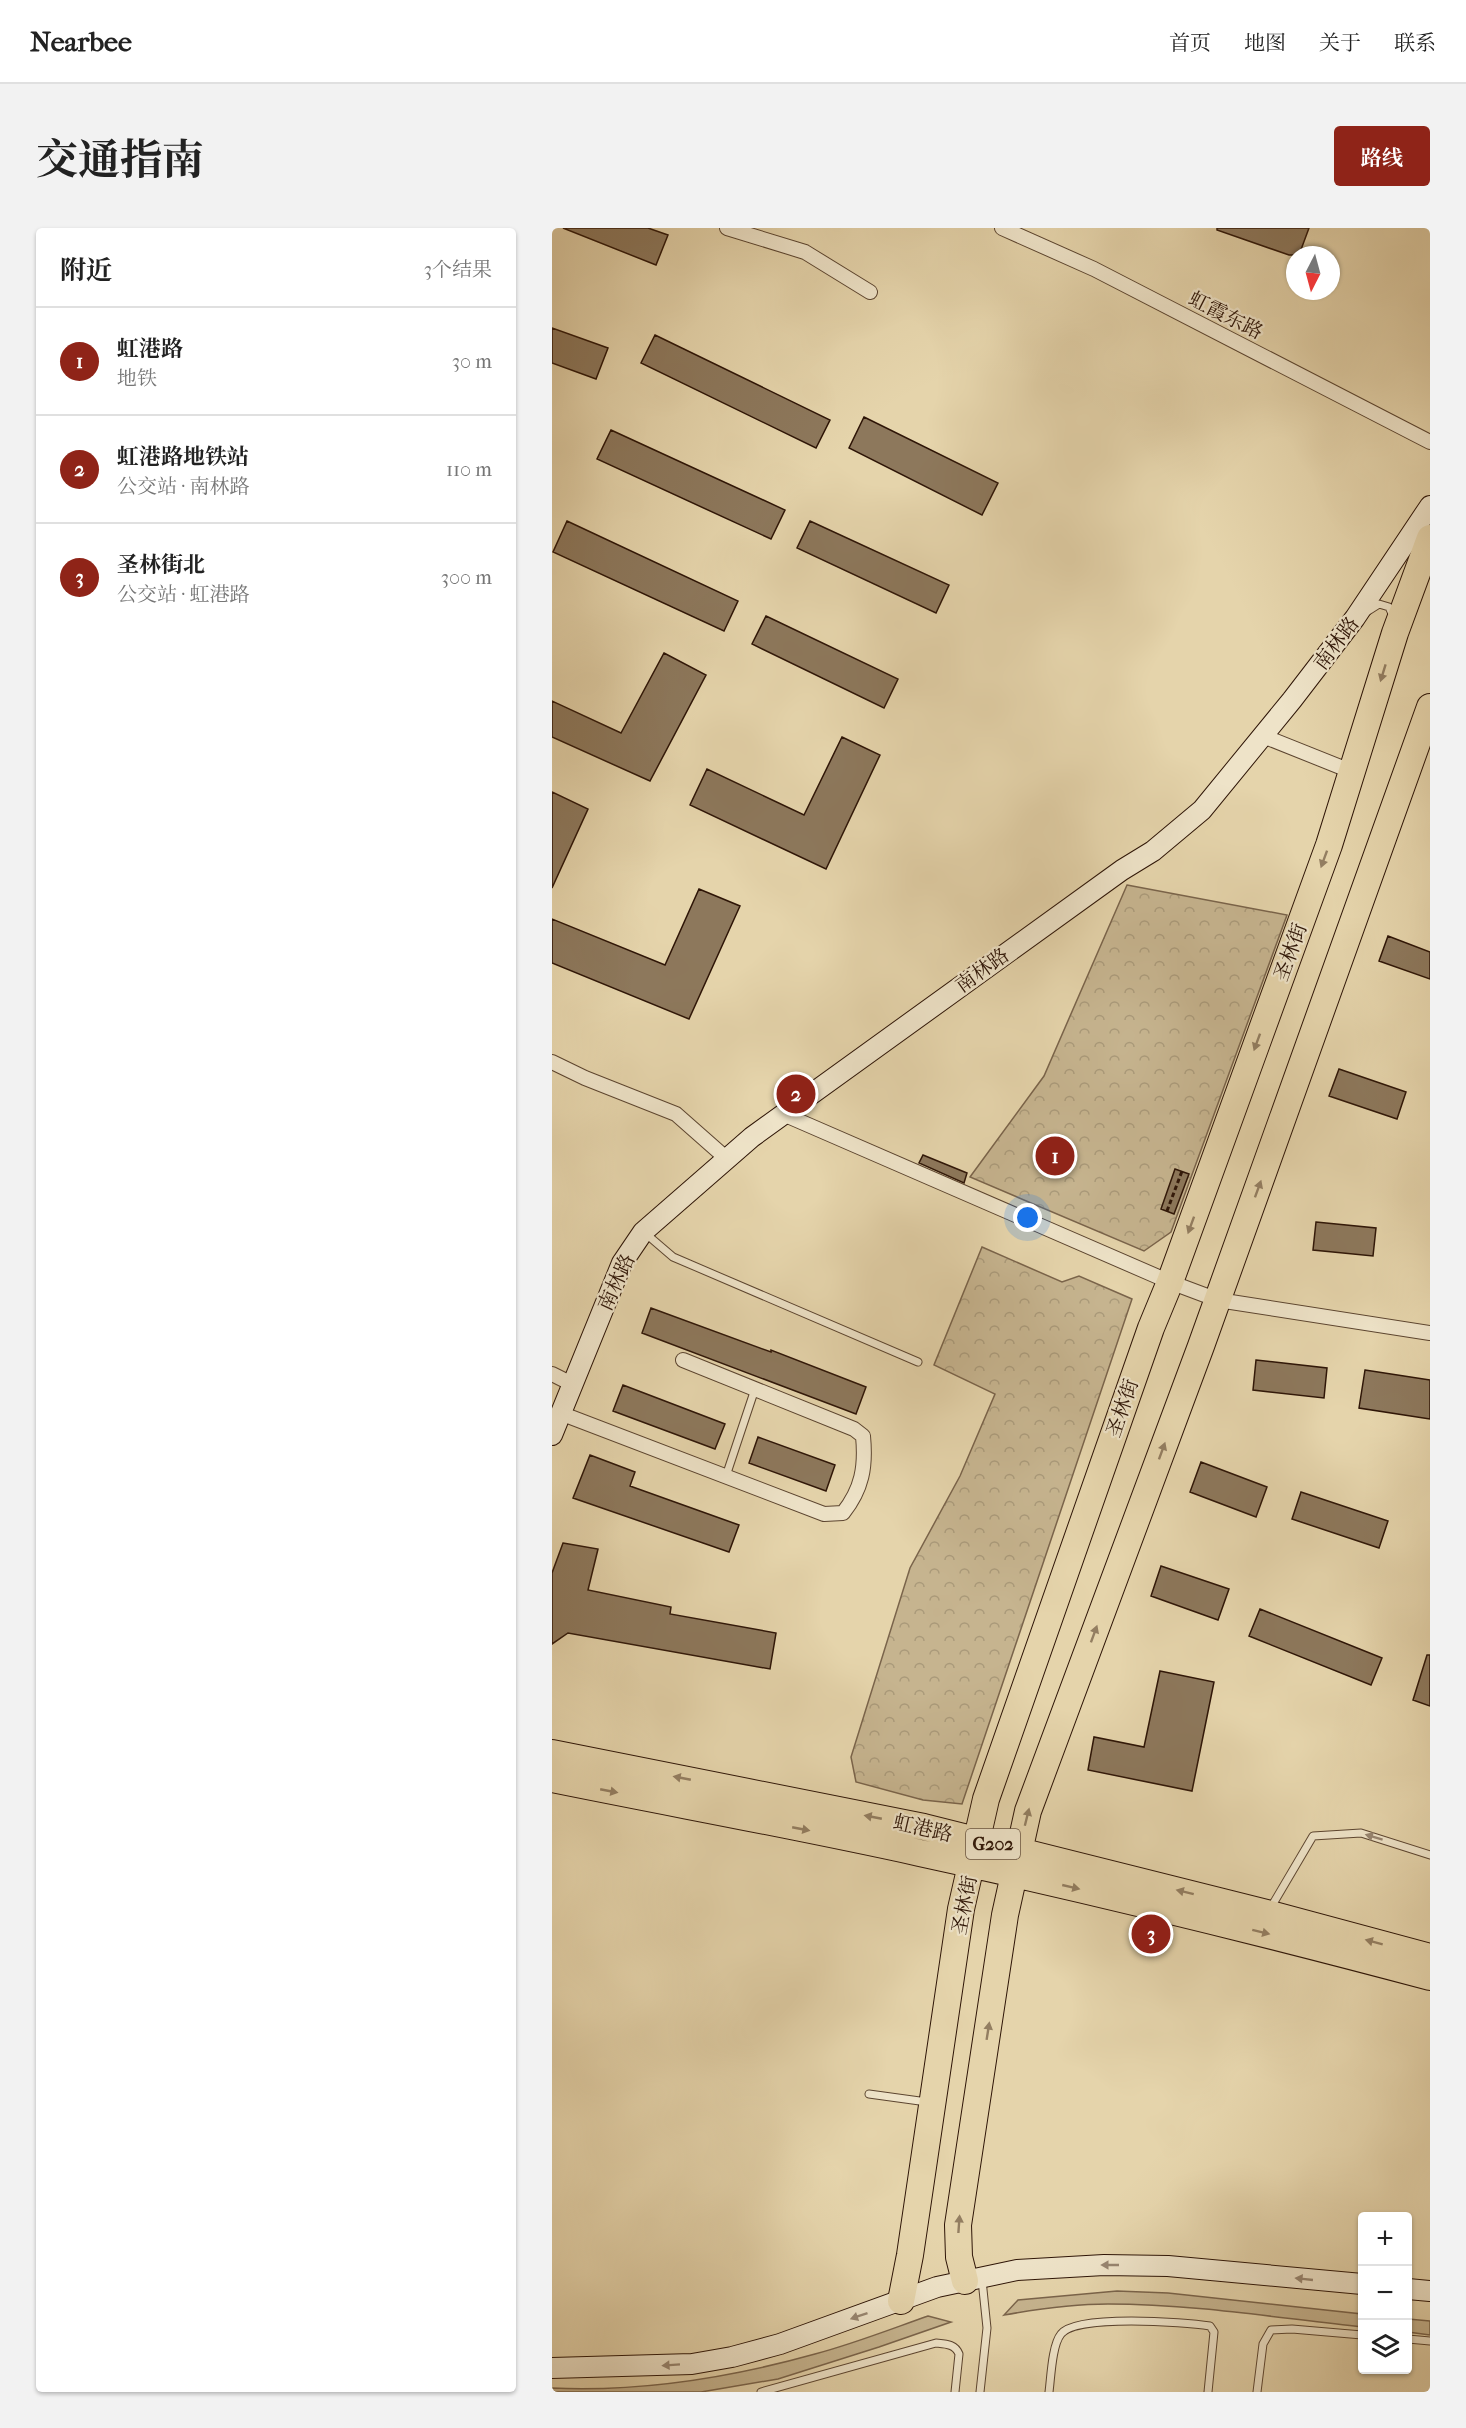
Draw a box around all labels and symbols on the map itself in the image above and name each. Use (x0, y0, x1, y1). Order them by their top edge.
north arrow (1286, 246, 1340, 300)
street label: 虹霞东路 (1185, 287, 1267, 344)
street label: 南林路 (1309, 612, 1364, 674)
one-way arrow (1378, 664, 1387, 682)
one-way arrow (1319, 850, 1329, 868)
street label: 圣林街 (1269, 920, 1312, 984)
street label: 南林路 (951, 943, 1013, 997)
one-way arrow (1252, 1033, 1262, 1051)
pin: 2 (776, 1072, 816, 1116)
pin: 1 (1036, 1134, 1074, 1178)
one-way arrow (1253, 1180, 1263, 1198)
your location (1013, 1203, 1042, 1232)
one-way arrow (1185, 1216, 1195, 1234)
street label: 南林路 (593, 1250, 640, 1314)
street label: 圣林街 (1102, 1376, 1143, 1440)
one-way arrow (1158, 1442, 1167, 1460)
one-way arrow (1090, 1625, 1099, 1643)
one-way arrow (672, 1773, 691, 1782)
one-way arrow (600, 1787, 619, 1796)
one-way arrow (1023, 1808, 1033, 1826)
street label: 虹港路 (891, 1811, 955, 1846)
one-way arrow (863, 1812, 882, 1821)
one-way arrow (791, 1825, 810, 1834)
road number: G202 (966, 1829, 1020, 1859)
one-way arrow (1365, 1832, 1383, 1841)
street label: 圣林街 (947, 1873, 982, 1937)
one-way arrow (1062, 1882, 1081, 1892)
one-way arrow (1176, 1887, 1194, 1897)
pin: 3 (1132, 1912, 1170, 1956)
one-way arrow (1252, 1927, 1270, 1937)
one-way arrow (1364, 1936, 1383, 1946)
one-way arrow (983, 2021, 992, 2040)
one-way arrow (955, 2214, 964, 2233)
one-way arrow (1100, 2260, 1119, 2270)
one-way arrow (1295, 2274, 1314, 2283)
one-way arrow (850, 2311, 868, 2321)
one-way arrow (662, 2361, 681, 2370)

